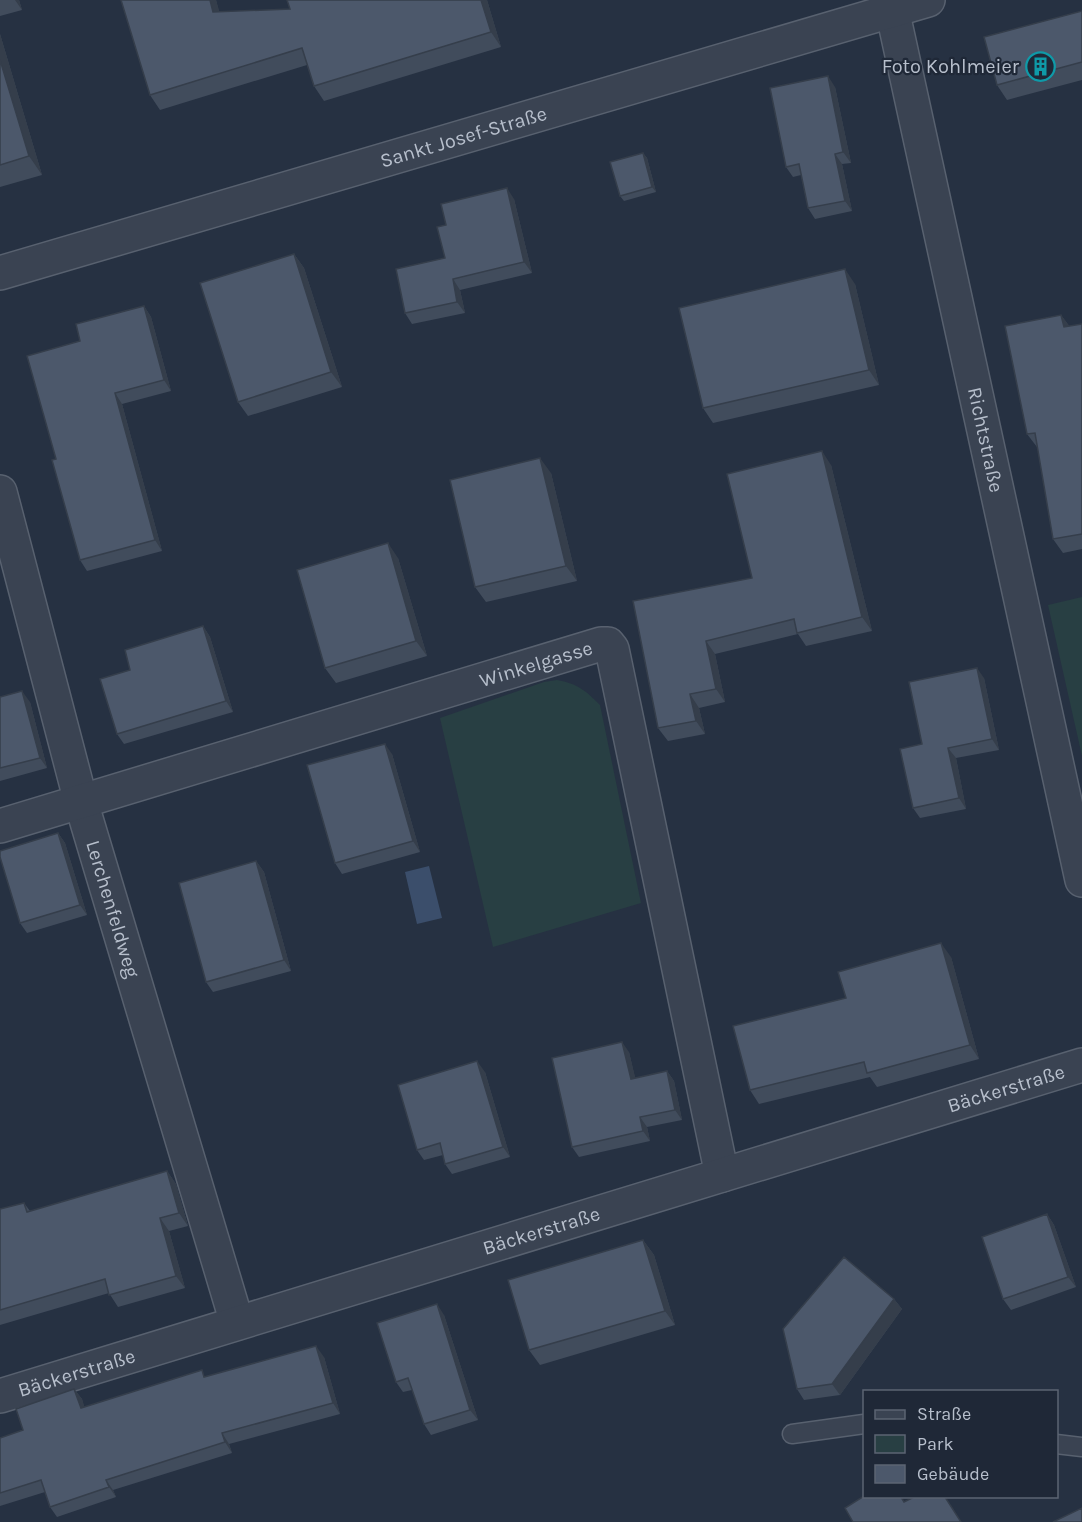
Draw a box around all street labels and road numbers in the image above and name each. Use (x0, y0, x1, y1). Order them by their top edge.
street label: Sankt Josef-Straße (377, 102, 550, 173)
street label: Richtstraße (963, 385, 1008, 494)
street label: Winkelgasse (477, 636, 595, 692)
street label: Lerchenfeldweg (81, 838, 144, 981)
street label: Bäckerstraße (945, 1060, 1068, 1117)
street label: Bäckerstraße (480, 1202, 603, 1260)
street label: Bäckerstraße (15, 1344, 138, 1402)

